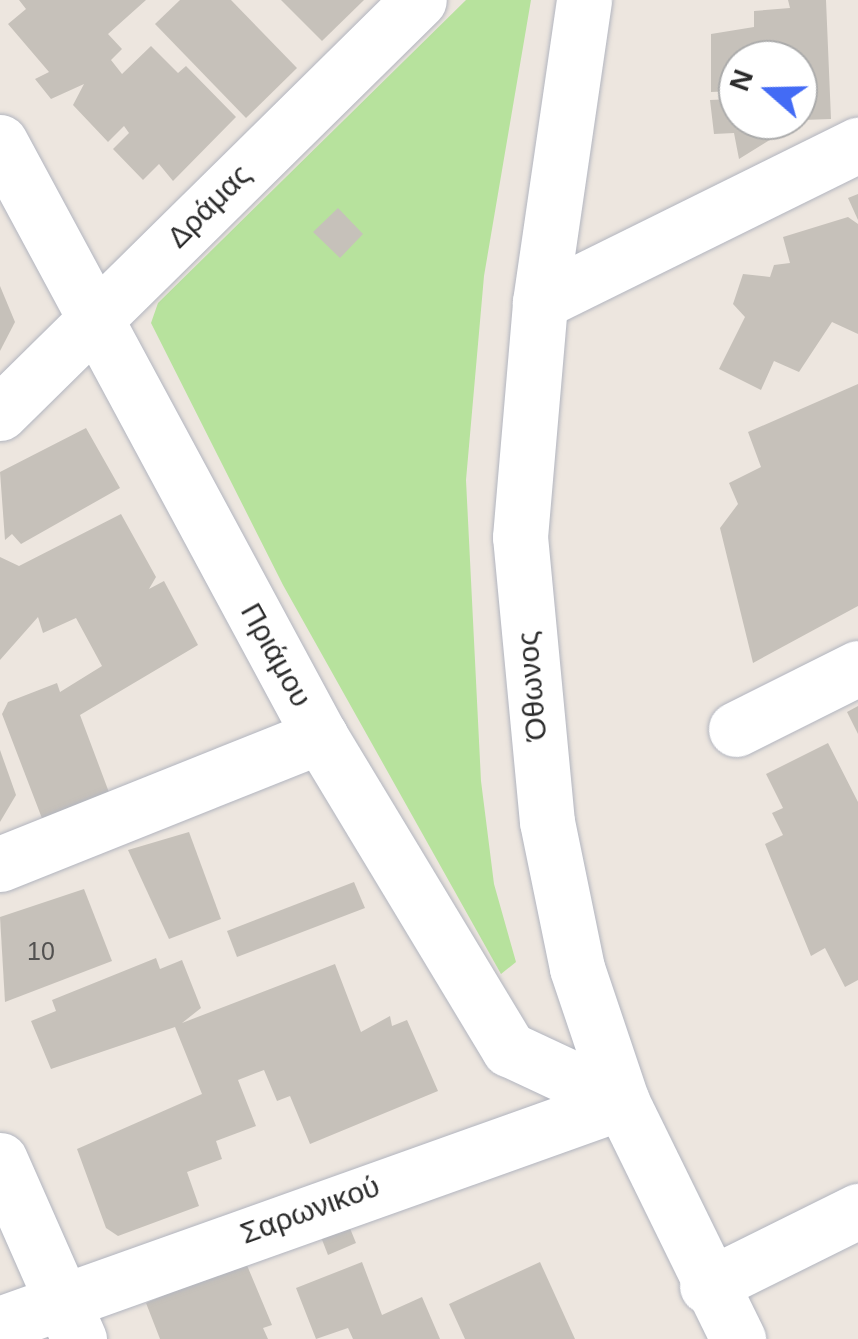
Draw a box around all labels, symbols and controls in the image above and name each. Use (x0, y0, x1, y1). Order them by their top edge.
north arrow (718, 40, 818, 140)
text: N (723, 65, 759, 95)
street label: Δράμας (160, 157, 258, 255)
street label: Πριάμου (233, 597, 319, 713)
street label: Όθωνος (509, 630, 555, 742)
house number: 10 (27, 936, 55, 966)
street label: Σαρωνικού (235, 1168, 385, 1252)

